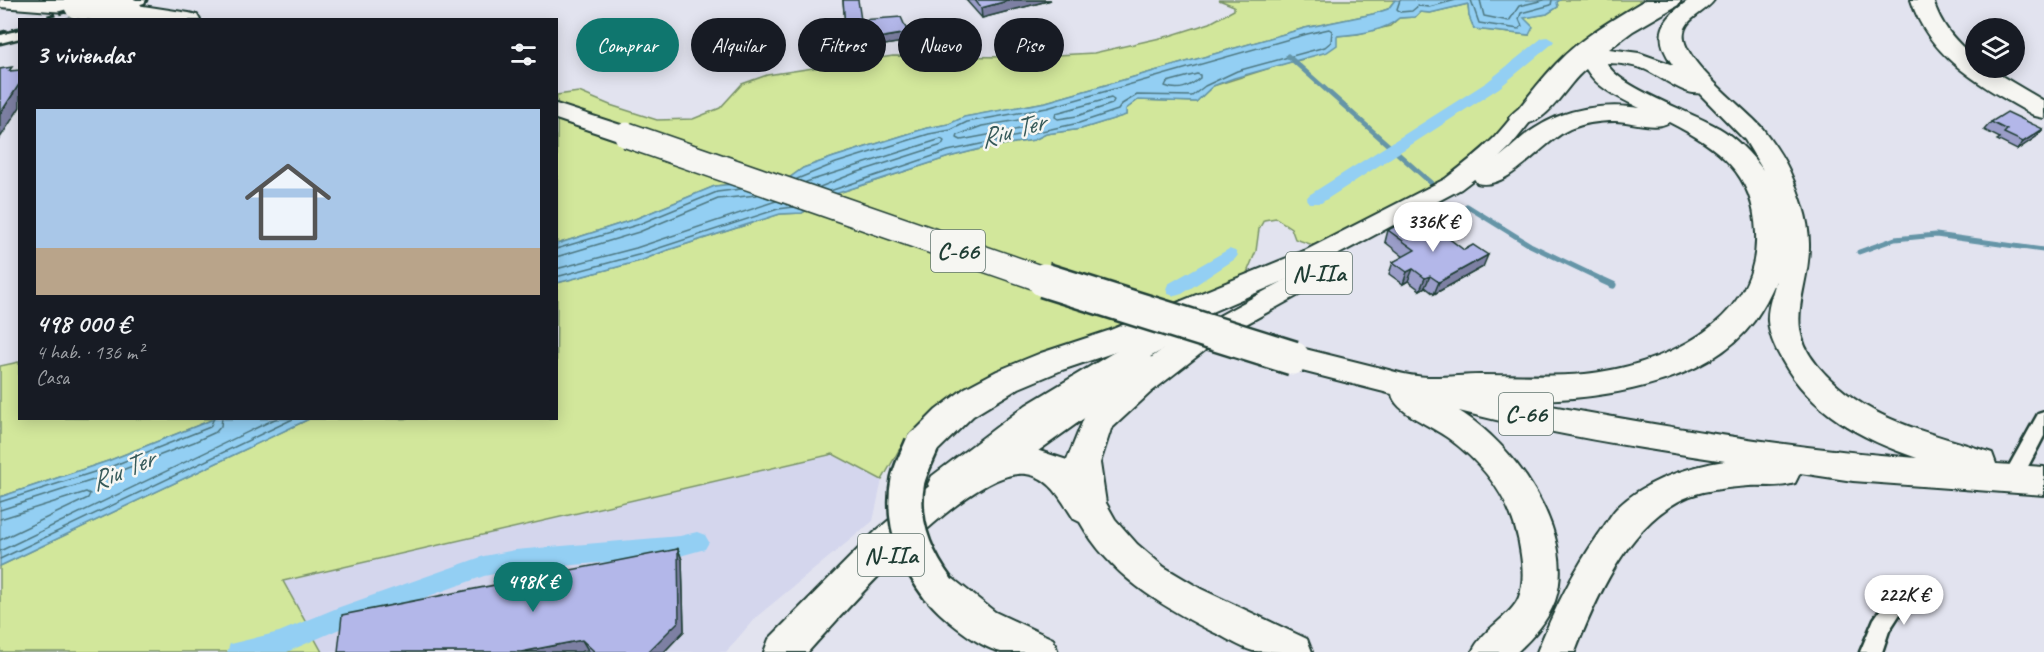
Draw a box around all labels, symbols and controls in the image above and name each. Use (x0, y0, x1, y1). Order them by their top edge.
chip: Comprar (576, 18, 679, 72)
chip: Alquilar (691, 18, 786, 72)
chip: Filtros (798, 18, 886, 72)
chip: Nuevo (898, 18, 982, 72)
chip: Piso (994, 18, 1064, 72)
map controls (1965, 18, 2025, 78)
button: layers (1965, 18, 2025, 78)
text: 3 viviendas (36, 38, 133, 71)
icon: filters (507, 38, 540, 71)
water label: Riu Ter (976, 103, 1053, 155)
icon: home (234, 148, 342, 256)
pin: 336K € (1384, 202, 1482, 253)
text: 336K € (1407, 209, 1459, 234)
road number: C-66 (931, 230, 985, 272)
road number: N-IIa (1286, 252, 1352, 294)
text: 498 000 € (36, 307, 130, 340)
text: 4 hab. · 136 m² (36, 340, 143, 365)
text: Casa (36, 365, 69, 390)
road number: C-66 (1499, 393, 1553, 435)
water label: Riu Ter (85, 439, 164, 498)
road number: N-IIa (858, 534, 924, 576)
pin: 498K € (484, 562, 582, 613)
text: 498K € (508, 569, 558, 594)
pin: 222K € (1855, 575, 1953, 626)
text: 222K € (1879, 582, 1930, 607)

